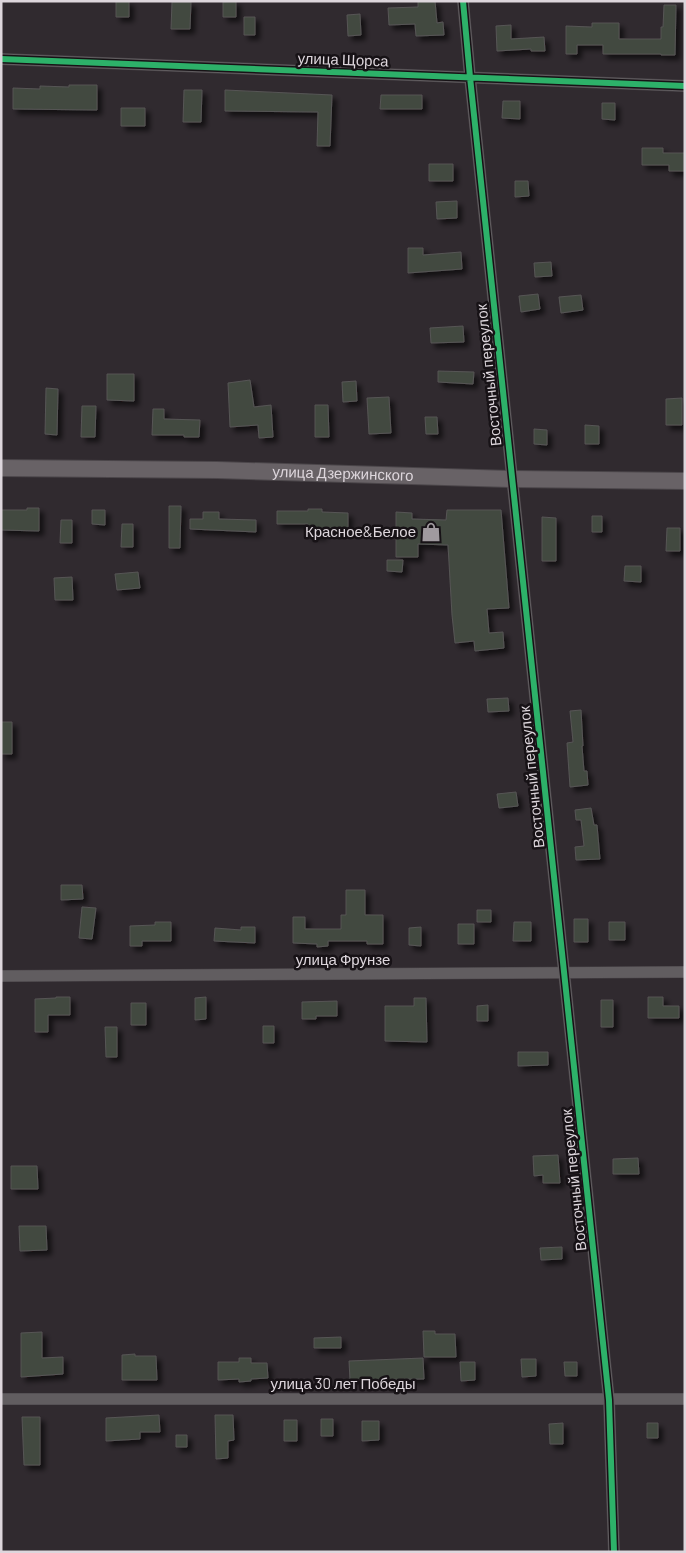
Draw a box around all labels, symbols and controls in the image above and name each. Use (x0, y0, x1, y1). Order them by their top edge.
street label: улица Щорса (297, 48, 389, 70)
street label: Восточный переулок (472, 303, 504, 447)
street label: улица Дзержинского (272, 462, 414, 484)
shop icon: Красное&Белое (420, 521, 442, 543)
place label: Красное&Белое (305, 522, 416, 540)
street label: Восточный переулок (515, 705, 547, 849)
street label: улица Фрунзе (296, 950, 390, 968)
street label: Восточный переулок (557, 1108, 589, 1252)
street label: улица 30 лет Победы (271, 1374, 416, 1392)

